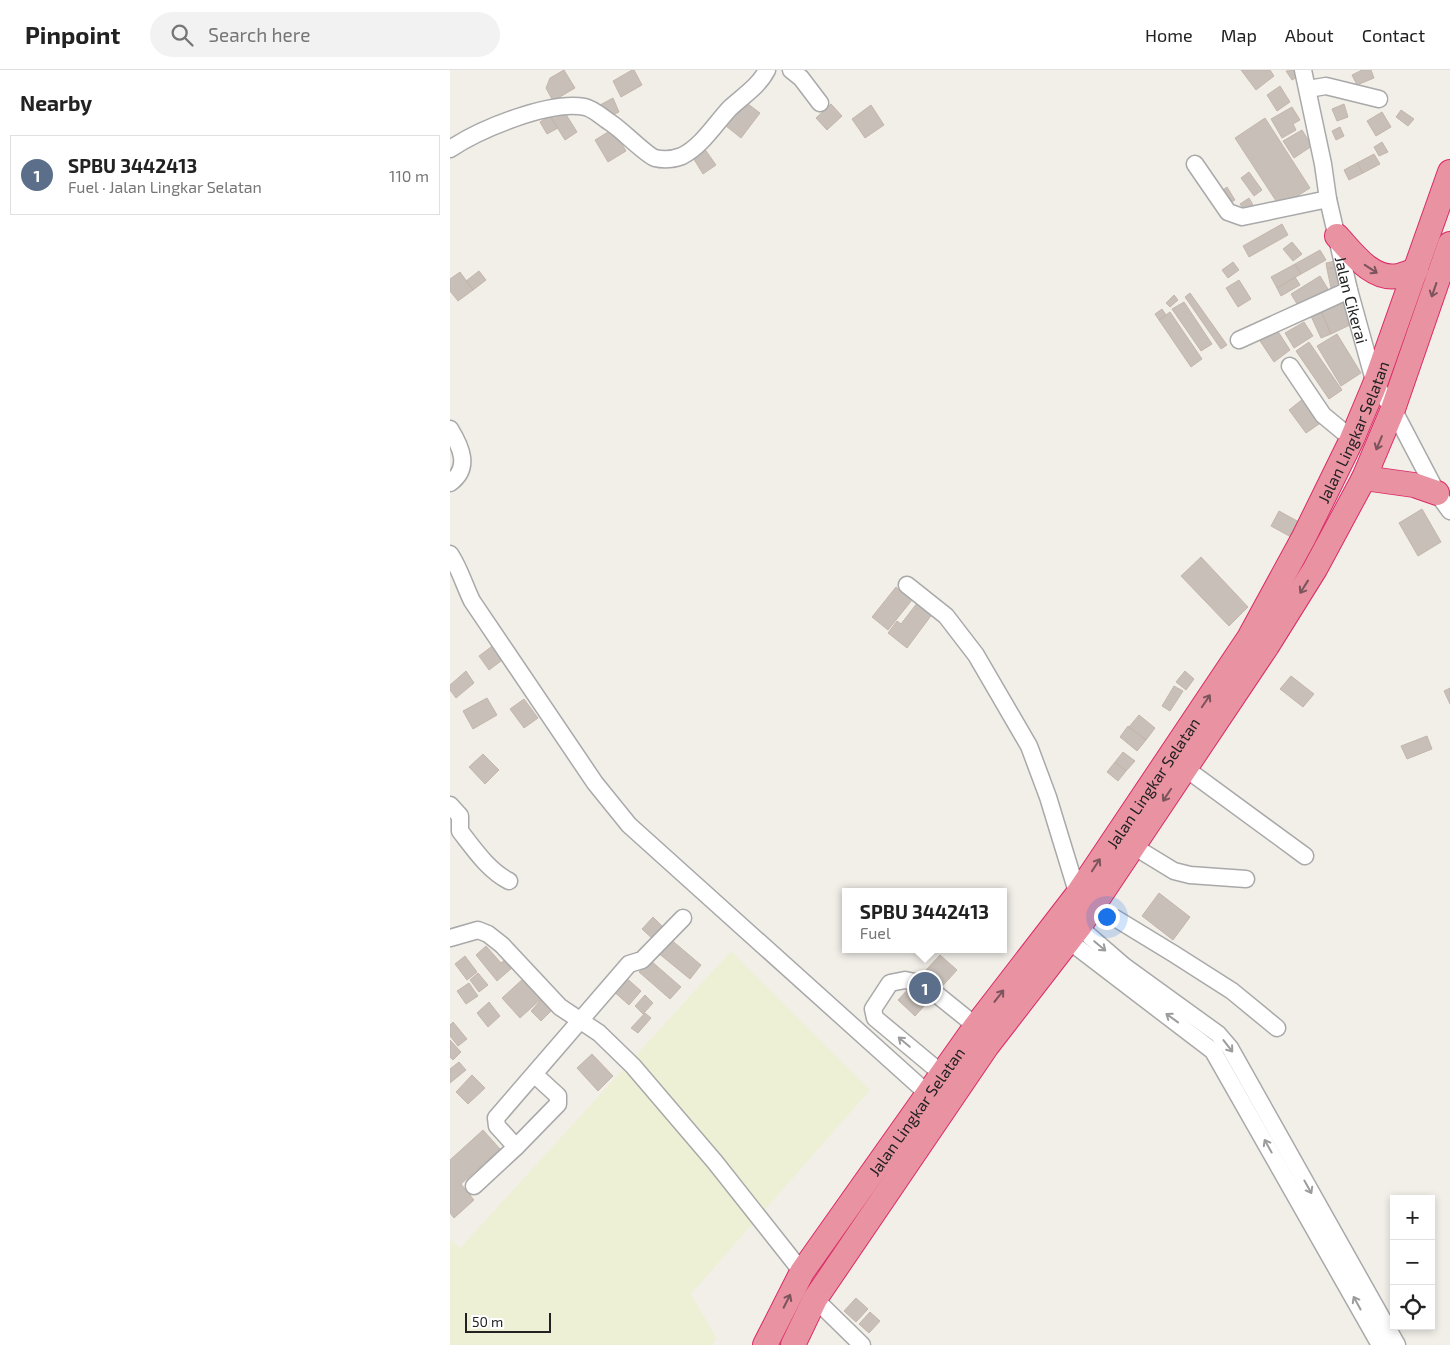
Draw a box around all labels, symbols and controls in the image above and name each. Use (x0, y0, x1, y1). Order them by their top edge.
search box (150, 12, 500, 57)
text: Pinpoint (25, 20, 120, 49)
icon: search (168, 21, 196, 49)
text: Search here (208, 23, 310, 46)
text: Home (1145, 24, 1193, 46)
text: Map (1221, 24, 1257, 46)
text: About (1285, 24, 1334, 46)
text: Contact (1362, 24, 1425, 46)
text: Nearby (20, 90, 92, 115)
text: SPBU 3442413 (68, 154, 197, 177)
text: 1 (34, 166, 40, 185)
text: 110 m (389, 166, 429, 185)
text: Fuel · Jalan Lingkar Selatan (68, 177, 262, 196)
street label: Jalan Cikerai (1332, 254, 1373, 345)
one-way arrow (1364, 264, 1378, 274)
one-way arrow (1429, 282, 1439, 298)
street label: Jalan Lingkar Selatan (1313, 358, 1392, 506)
one-way arrow (1373, 435, 1383, 450)
one-way arrow (1299, 579, 1309, 593)
one-way arrow (1201, 694, 1211, 708)
street label: Jalan Lingkar Selatan (1102, 714, 1203, 851)
one-way arrow (1161, 788, 1171, 802)
one-way arrow (1091, 859, 1101, 873)
popup (842, 888, 1007, 953)
text: SPBU 3442413 (860, 900, 989, 923)
your location (1094, 904, 1120, 930)
text: Fuel (860, 923, 891, 942)
one-way arrow (1094, 940, 1107, 951)
pin: 1 (909, 969, 941, 1007)
one-way arrow (994, 990, 1005, 1003)
one-way arrow (1165, 1013, 1179, 1024)
one-way arrow (897, 1036, 910, 1048)
one-way arrow (1222, 1039, 1233, 1052)
street label: Jalan Lingkar Selatan (864, 1043, 968, 1179)
one-way arrow (1263, 1139, 1273, 1153)
one-way arrow (1303, 1179, 1313, 1194)
map controls (1390, 1195, 1435, 1330)
button: + (1390, 1195, 1435, 1240)
button: − (1390, 1240, 1435, 1285)
button: locate (1390, 1285, 1435, 1330)
one-way arrow (782, 1294, 792, 1309)
one-way arrow (1351, 1296, 1361, 1310)
scale bar (465, 1310, 551, 1333)
text: 50 m (472, 1313, 503, 1330)

